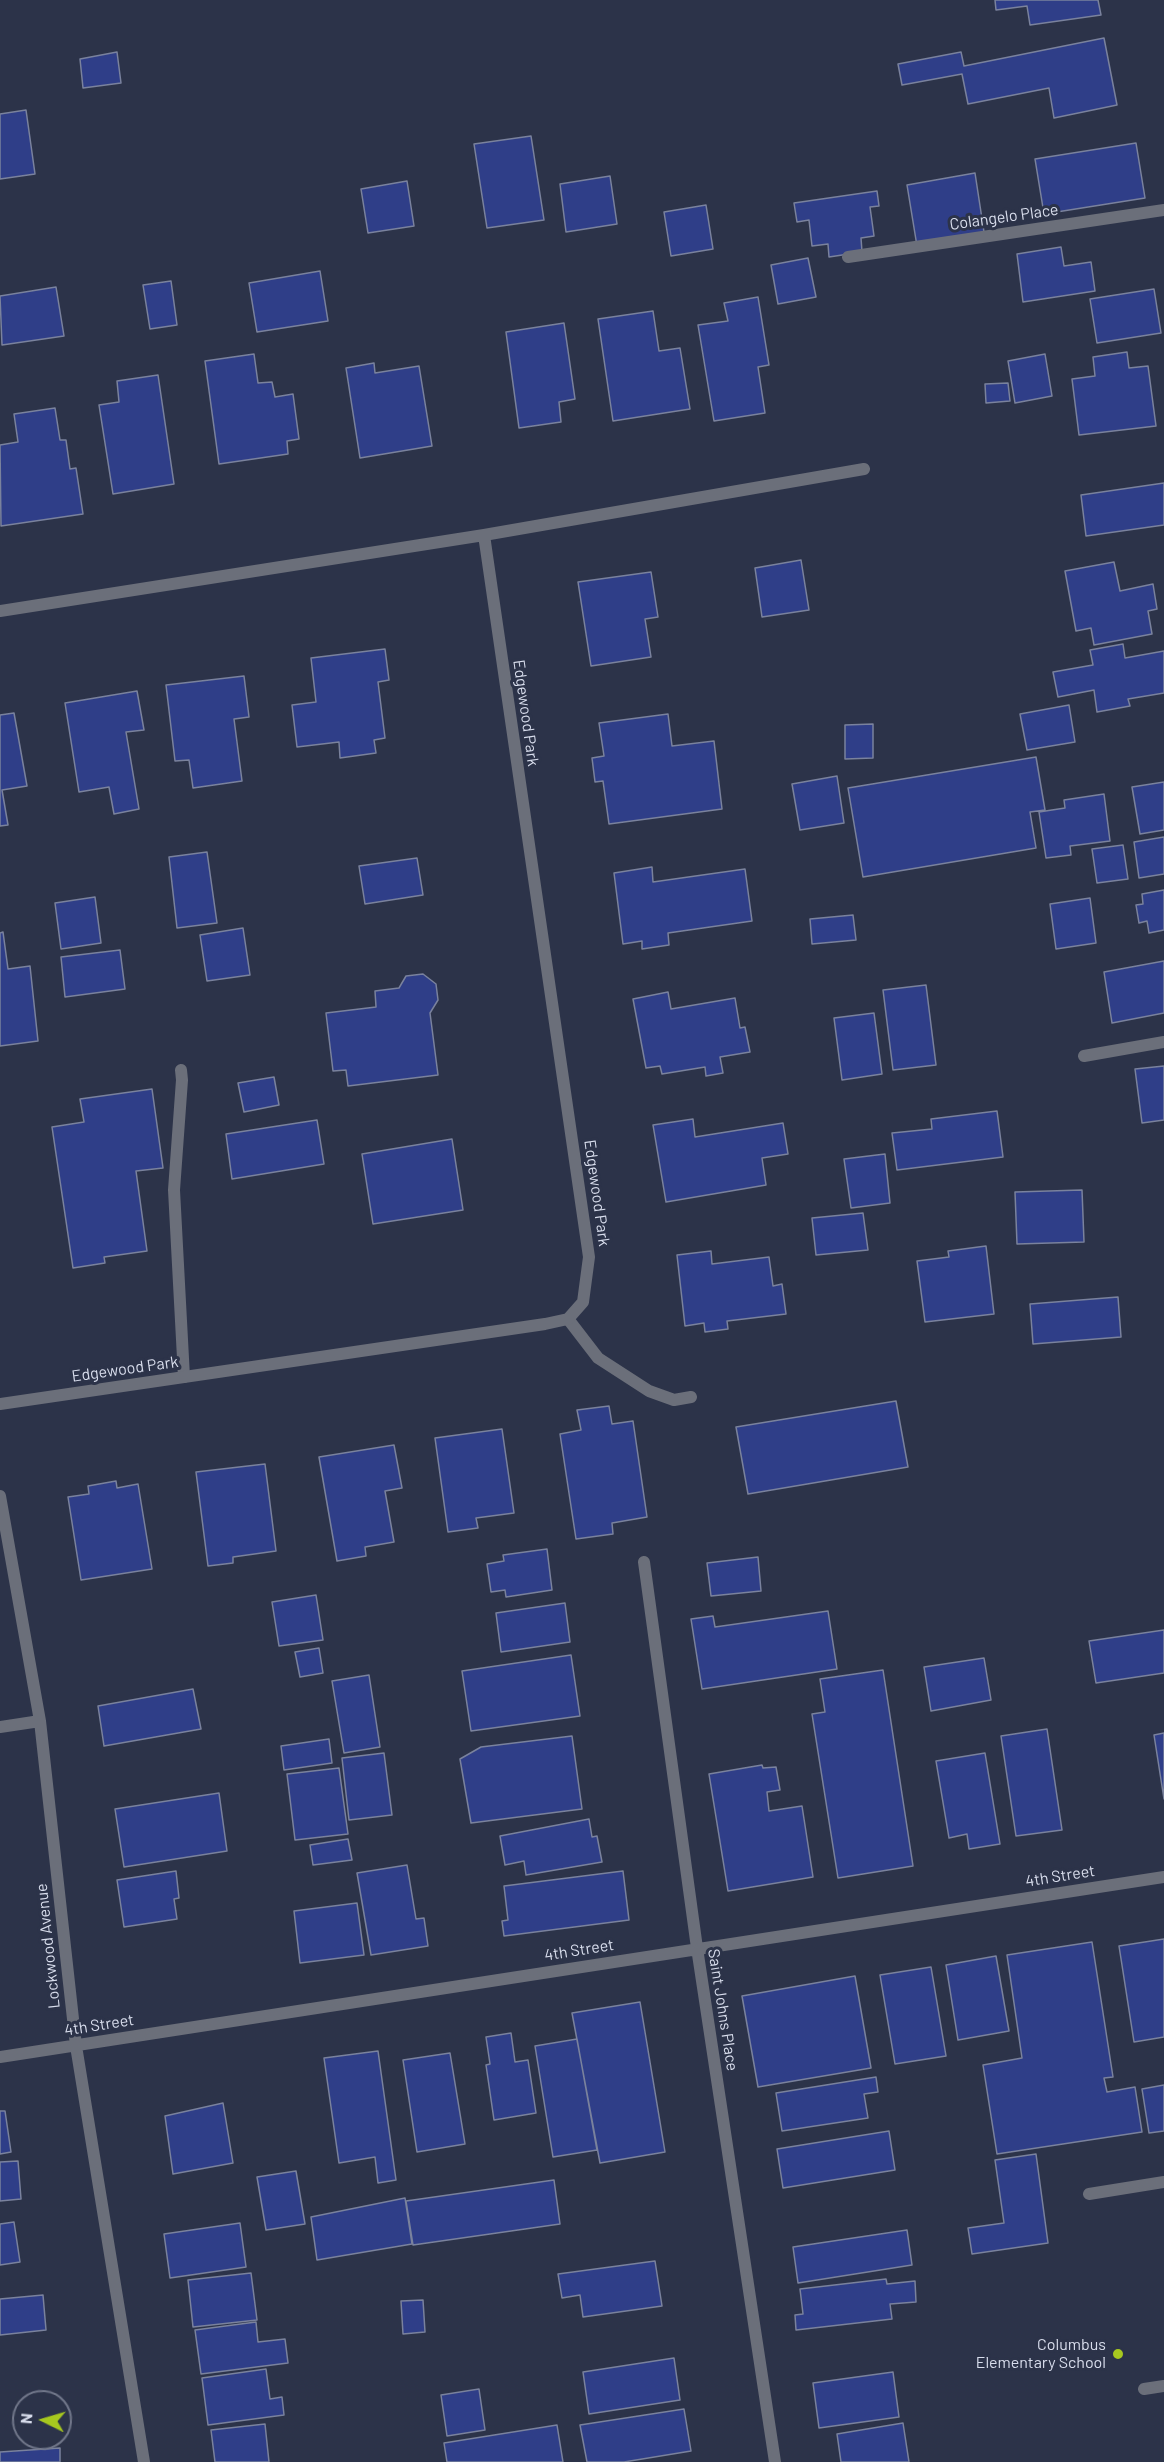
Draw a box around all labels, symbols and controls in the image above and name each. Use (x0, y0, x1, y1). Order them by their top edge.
street label: Colangelo Place (948, 200, 1060, 234)
street label: Edgewood Park (509, 658, 543, 768)
street label: Edgewood Park (580, 1138, 614, 1248)
street label: Edgewood Park (70, 1352, 180, 1386)
street label: 4th Street (1024, 1861, 1096, 1891)
street label: Lockwood Avenue (32, 1883, 64, 2009)
street label: 4th Street (543, 1935, 615, 1965)
street label: Saint Johns Place (704, 1948, 742, 2072)
street label: 4th Street (63, 2010, 135, 2040)
place label: Columbus Elementary School (976, 2335, 1106, 2373)
marker: Columbus Elementary School (1111, 2347, 1125, 2361)
north arrow (12, 2390, 72, 2450)
text: N (16, 2412, 35, 2425)

